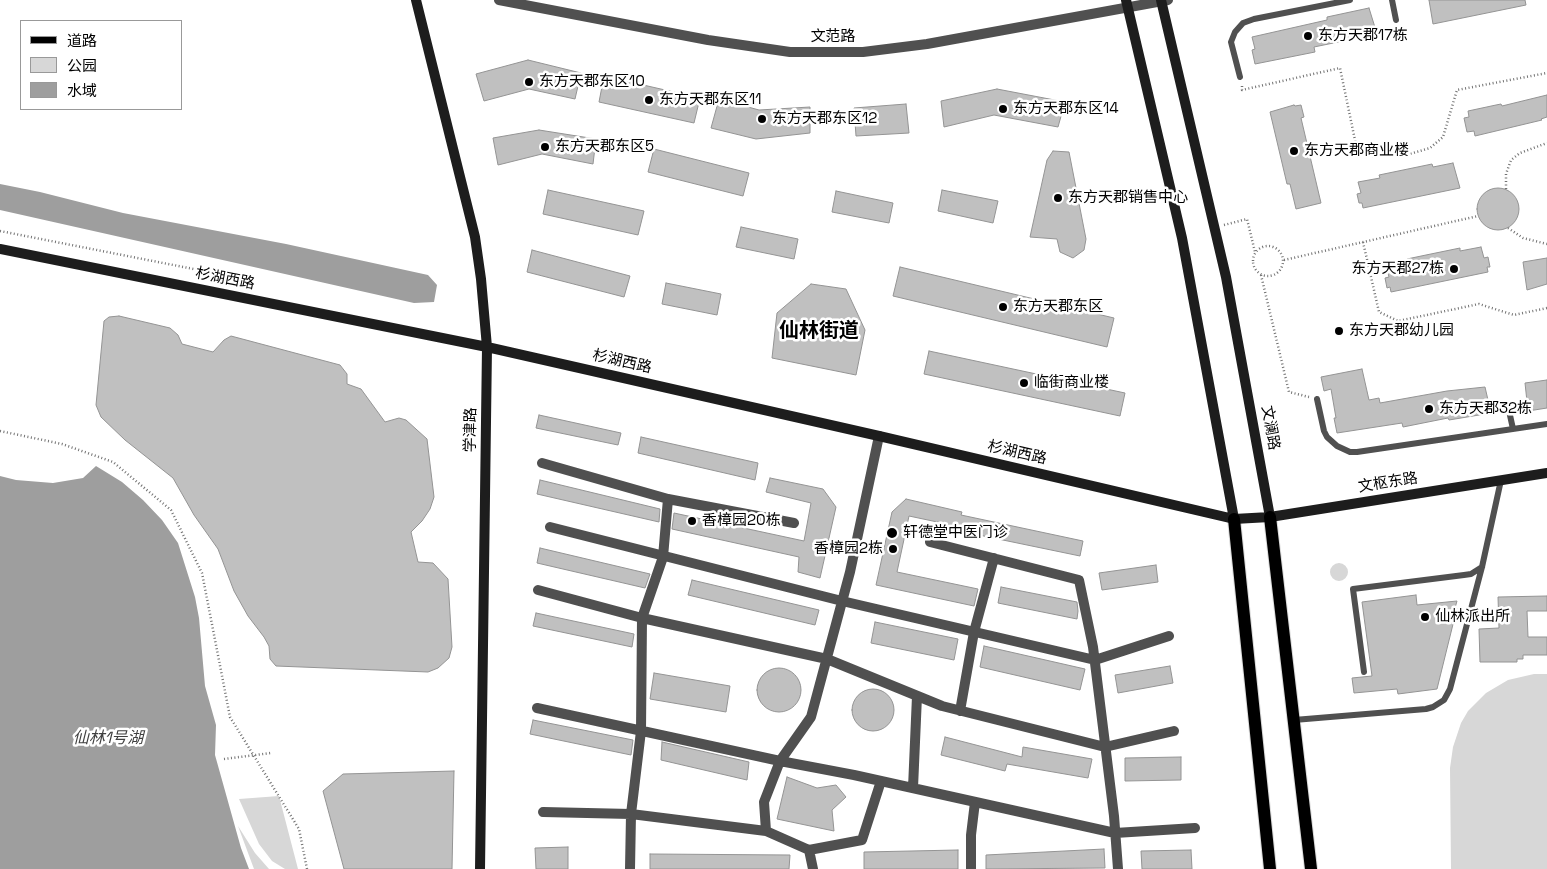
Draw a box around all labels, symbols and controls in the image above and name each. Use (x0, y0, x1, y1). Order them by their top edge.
legend (20, 20, 182, 110)
place label: 东方天郡17栋 (1318, 27, 1408, 45)
street label: 文范路 (811, 28, 855, 46)
marker: 东方天郡17栋 (1302, 30, 1314, 42)
text: 道路 (67, 31, 97, 50)
text: 公园 (67, 56, 97, 75)
place label: 东方天郡东区10 (539, 73, 645, 91)
marker: 东方天郡东区10 (523, 76, 535, 88)
text: 水域 (67, 81, 97, 100)
place label: 东方天郡东区11 (659, 91, 762, 109)
marker: 东方天郡东区11 (643, 94, 655, 106)
place label: 东方天郡东区14 (1013, 100, 1119, 118)
marker: 东方天郡东区14 (997, 103, 1009, 115)
place label: 东方天郡东区12 (772, 110, 877, 128)
marker: 东方天郡东区12 (756, 113, 768, 125)
place label: 东方天郡东区5 (555, 138, 654, 156)
marker: 东方天郡东区5 (539, 141, 551, 153)
place label: 东方天郡商业楼 (1304, 142, 1409, 160)
marker: 东方天郡商业楼 (1288, 145, 1300, 157)
place label: 东方天郡销售中心 (1068, 189, 1188, 207)
marker: 东方天郡销售中心 (1052, 192, 1064, 204)
place label: 东方天郡27栋 (1352, 260, 1444, 278)
marker: 东方天郡27栋 (1448, 263, 1460, 275)
street label: 杉湖西路 (194, 264, 256, 294)
place label: 东方天郡东区 (1013, 298, 1103, 316)
marker: 东方天郡东区 (997, 301, 1009, 313)
district label: 仙林街道 (779, 320, 859, 344)
place label: 东方天郡幼儿园 (1349, 322, 1454, 340)
marker: 东方天郡幼儿园 (1333, 325, 1345, 337)
street label: 杉湖西路 (591, 346, 653, 378)
place label: 临街商业楼 (1034, 374, 1109, 392)
marker: 临街商业楼 (1018, 377, 1030, 389)
place label: 东方天郡32栋 (1439, 400, 1532, 418)
marker: 东方天郡32栋 (1423, 403, 1435, 415)
street label: 文澜路 (1257, 404, 1283, 452)
street label: 学津路 (462, 407, 480, 453)
street label: 杉湖西路 (986, 437, 1048, 469)
street label: 文枢东路 (1357, 469, 1419, 497)
place label: 香樟园20栋 (702, 512, 781, 530)
marker: 香樟园20栋 (686, 515, 698, 527)
place label: 轩德堂中医门诊 (903, 524, 1008, 542)
marker: 轩德堂中医门诊 (885, 526, 899, 540)
place label: 香樟园2栋 (814, 540, 883, 558)
marker: 香樟园2栋 (887, 543, 899, 555)
place label: 仙林派出所 (1435, 608, 1510, 626)
marker: 仙林派出所 (1419, 611, 1431, 623)
water label: 仙林1号湖 (73, 729, 143, 749)

